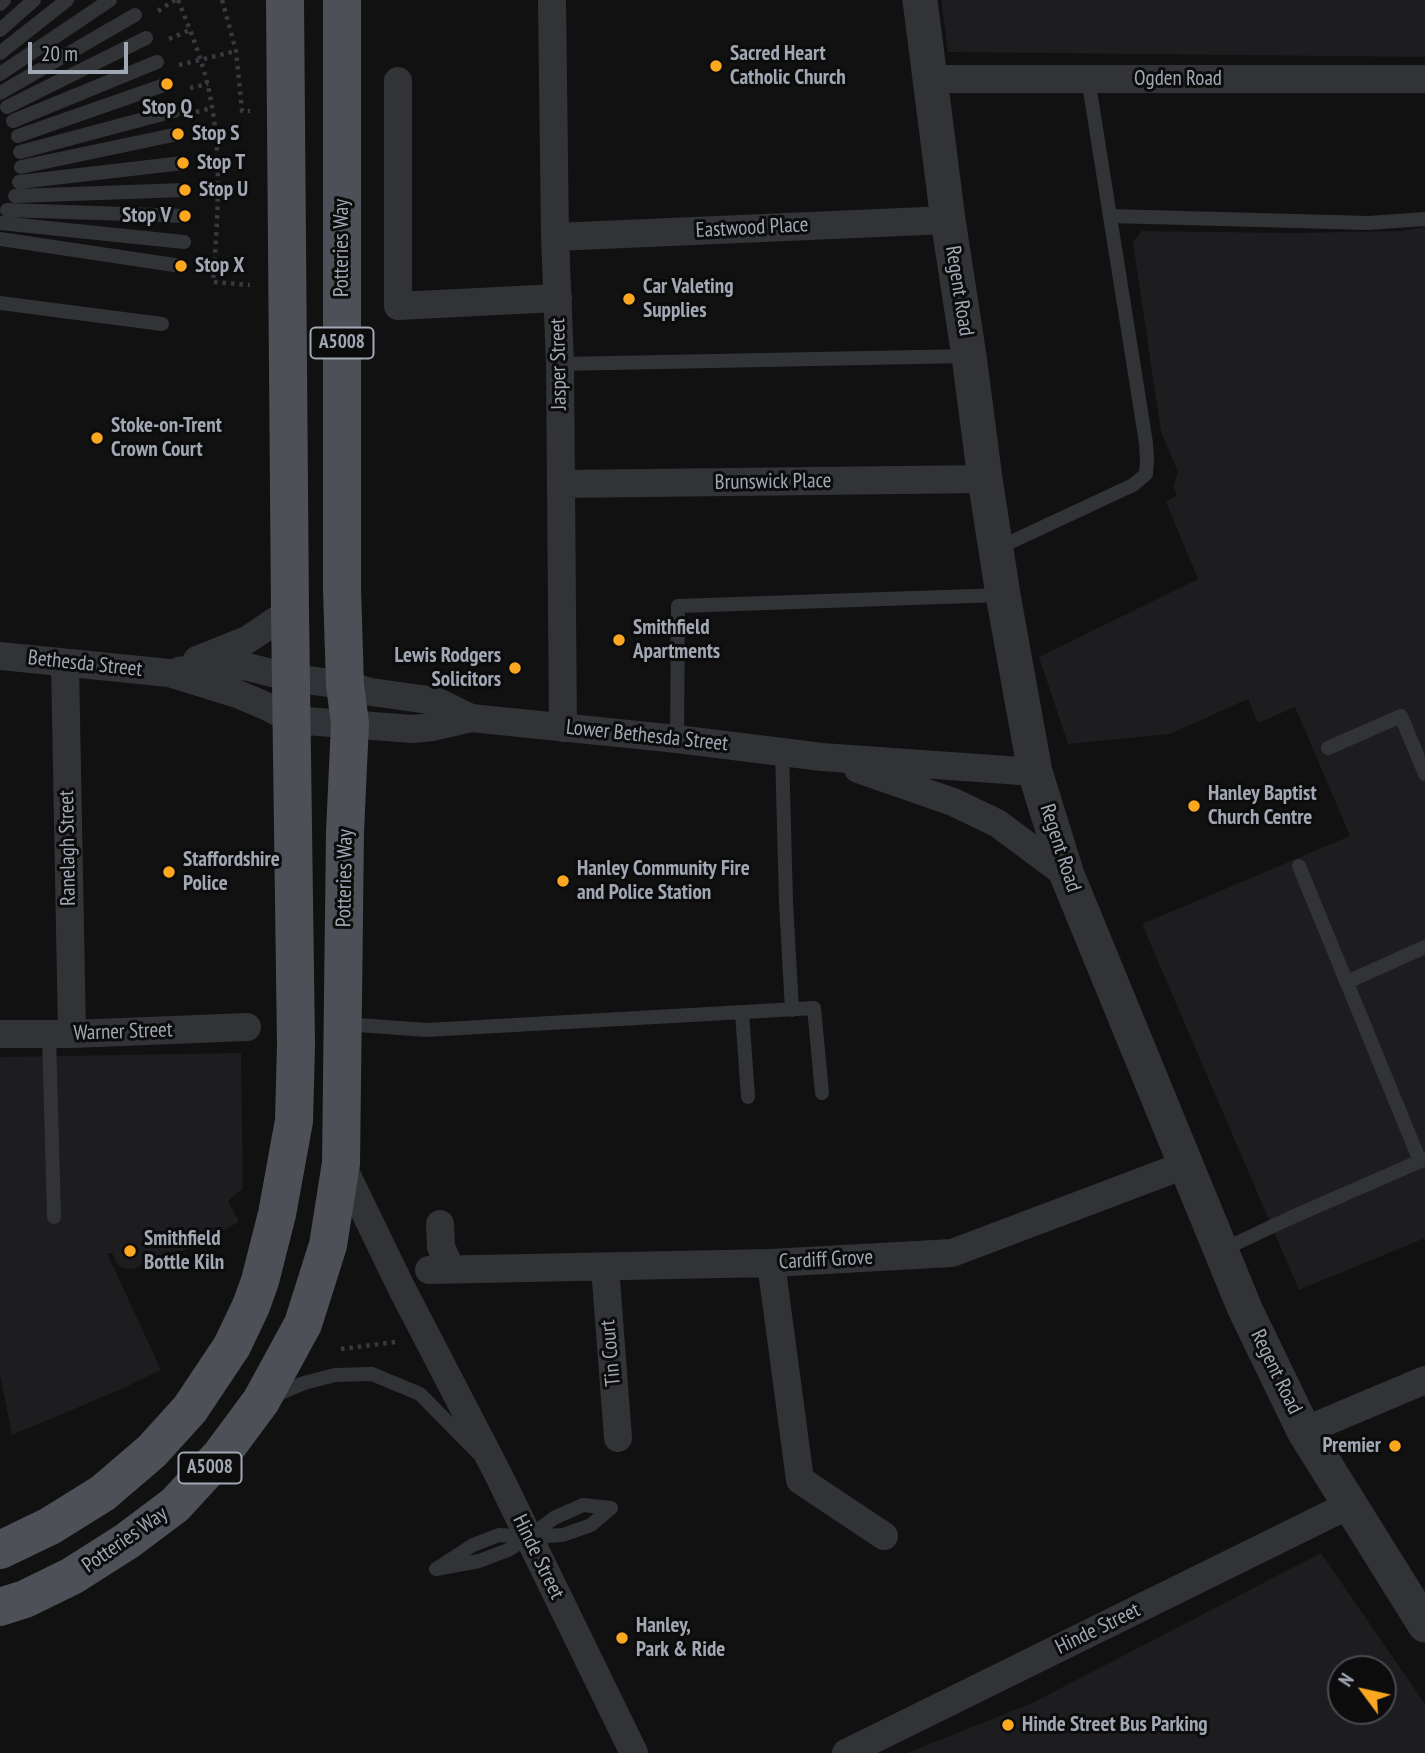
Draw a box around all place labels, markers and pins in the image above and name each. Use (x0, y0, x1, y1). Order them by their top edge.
place label: Sacred Heart Catholic Church (730, 41, 846, 91)
marker: Sacred Heart Catholic Church (708, 58, 724, 74)
marker: Stop Q (159, 76, 175, 92)
place label: Stop Q (142, 95, 192, 121)
place label: Stop S (192, 121, 240, 147)
marker: Stop S (170, 126, 186, 142)
place label: Stop T (197, 150, 245, 176)
marker: Stop T (175, 155, 191, 171)
place label: Stop U (199, 177, 248, 203)
marker: Stop U (177, 182, 193, 198)
place label: Stop V (122, 203, 171, 229)
marker: Stop V (177, 208, 193, 224)
place label: Stop X (195, 253, 244, 279)
marker: Stop X (173, 258, 189, 274)
place label: Car Valeting Supplies (643, 274, 733, 324)
marker: Car Valeting Supplies (621, 291, 637, 307)
place label: Stoke-on-Trent Crown Court (111, 413, 222, 463)
marker: Stoke-on-Trent Crown Court (89, 430, 105, 446)
place label: Smithfield Apartments (633, 615, 720, 665)
marker: Smithfield Apartments (611, 632, 627, 648)
place label: Lewis Rodgers Solicitors (395, 643, 501, 693)
marker: Lewis Rodgers Solicitors (507, 660, 523, 676)
place label: Hanley Baptist Church Centre (1208, 781, 1317, 831)
marker: Hanley Baptist Church Centre (1186, 798, 1202, 814)
place label: Staffordshire Police (183, 847, 280, 897)
place label: Hanley Community Fire and Police Station (577, 856, 750, 906)
marker: Staffordshire Police (161, 864, 177, 880)
marker: Hanley Community Fire and Police Station (555, 873, 571, 889)
place label: Smithfield Bottle Kiln (144, 1226, 224, 1276)
marker: Smithfield Bottle Kiln (122, 1243, 138, 1259)
place label: Premier (1323, 1433, 1381, 1459)
marker: Premier (1387, 1438, 1403, 1454)
place label: Hanley, Park & Ride (636, 1613, 725, 1663)
marker: Hanley, Park & Ride (614, 1630, 630, 1646)
place label: Hinde Street Bus Parking (1022, 1712, 1208, 1738)
marker: Hinde Street Bus Parking (1000, 1717, 1016, 1733)

